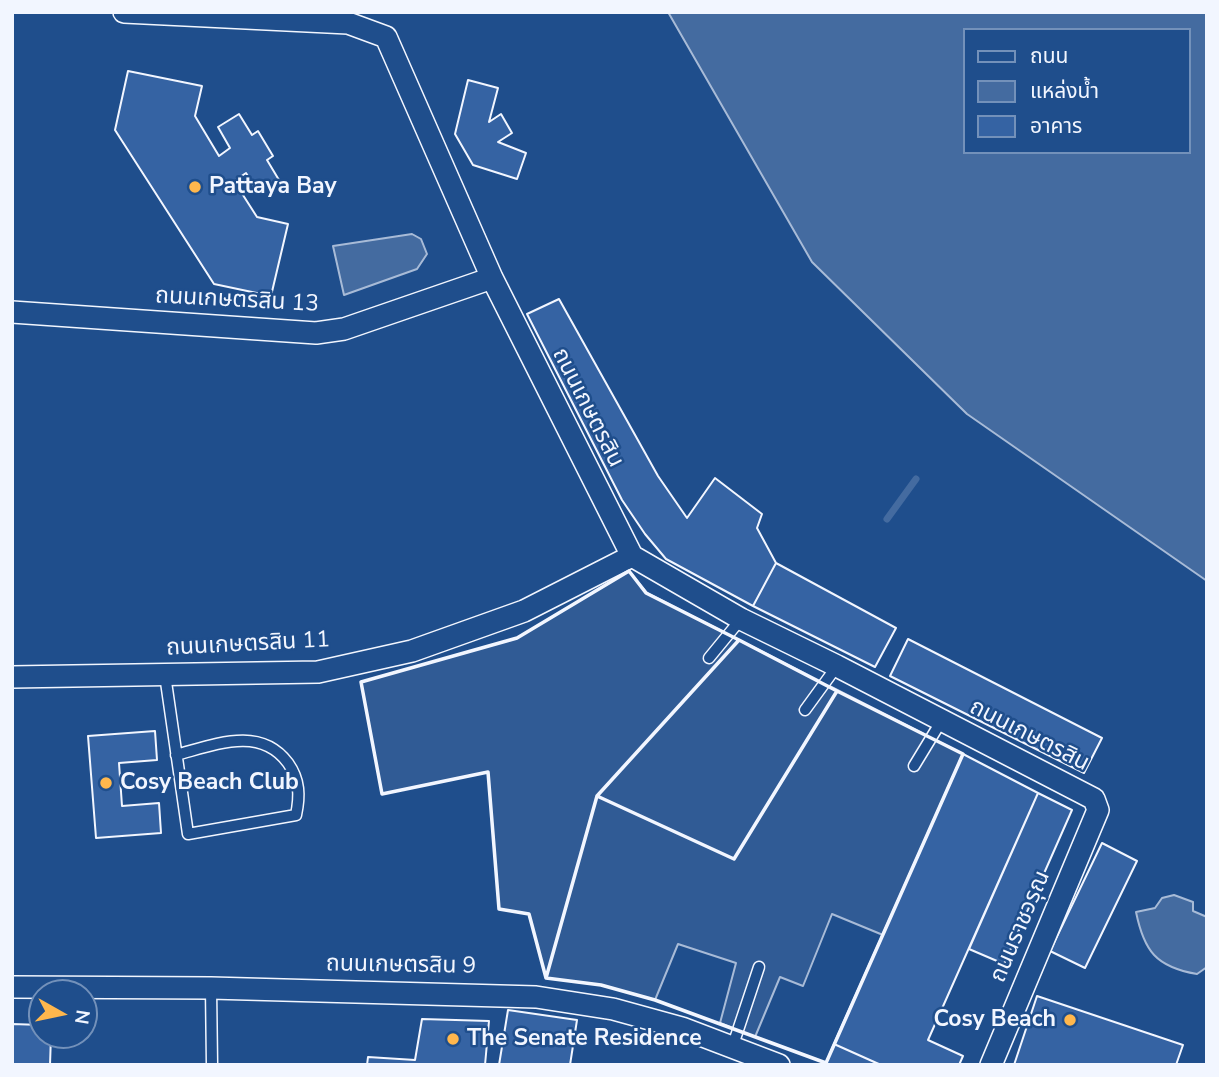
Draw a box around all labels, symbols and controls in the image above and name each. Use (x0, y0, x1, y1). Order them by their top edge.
legend (964, 28, 1191, 154)
text: ถนน (1030, 42, 1068, 70)
text: แหล่งน้ำ (1030, 77, 1099, 105)
text: อาคาร (1030, 112, 1082, 140)
place label: Pattaya Bay (209, 173, 337, 201)
marker: Pattaya Bay (187, 179, 203, 195)
street label: ถนนเกษตรสิน 13 (154, 283, 320, 319)
street label: ถนนเกษตรสิน (545, 344, 629, 472)
street label: ถนนเกษตรสิน 11 (165, 627, 331, 663)
street label: ถนนเกษตรสิน (965, 694, 1093, 778)
place label: Cosy Beach Club (120, 769, 299, 797)
marker: Cosy Beach Club (98, 775, 114, 791)
street label: ถนนราชวรุณ (985, 867, 1057, 987)
street label: ถนนเกษตรสิน 9 (326, 951, 476, 981)
north arrow (28, 979, 98, 1049)
place label: Cosy Beach (933, 1006, 1056, 1034)
text: N (68, 1008, 96, 1026)
marker: Cosy Beach (1062, 1012, 1078, 1028)
place label: The Senate Residence (467, 1025, 702, 1053)
marker: The Senate Residence (445, 1031, 461, 1047)

